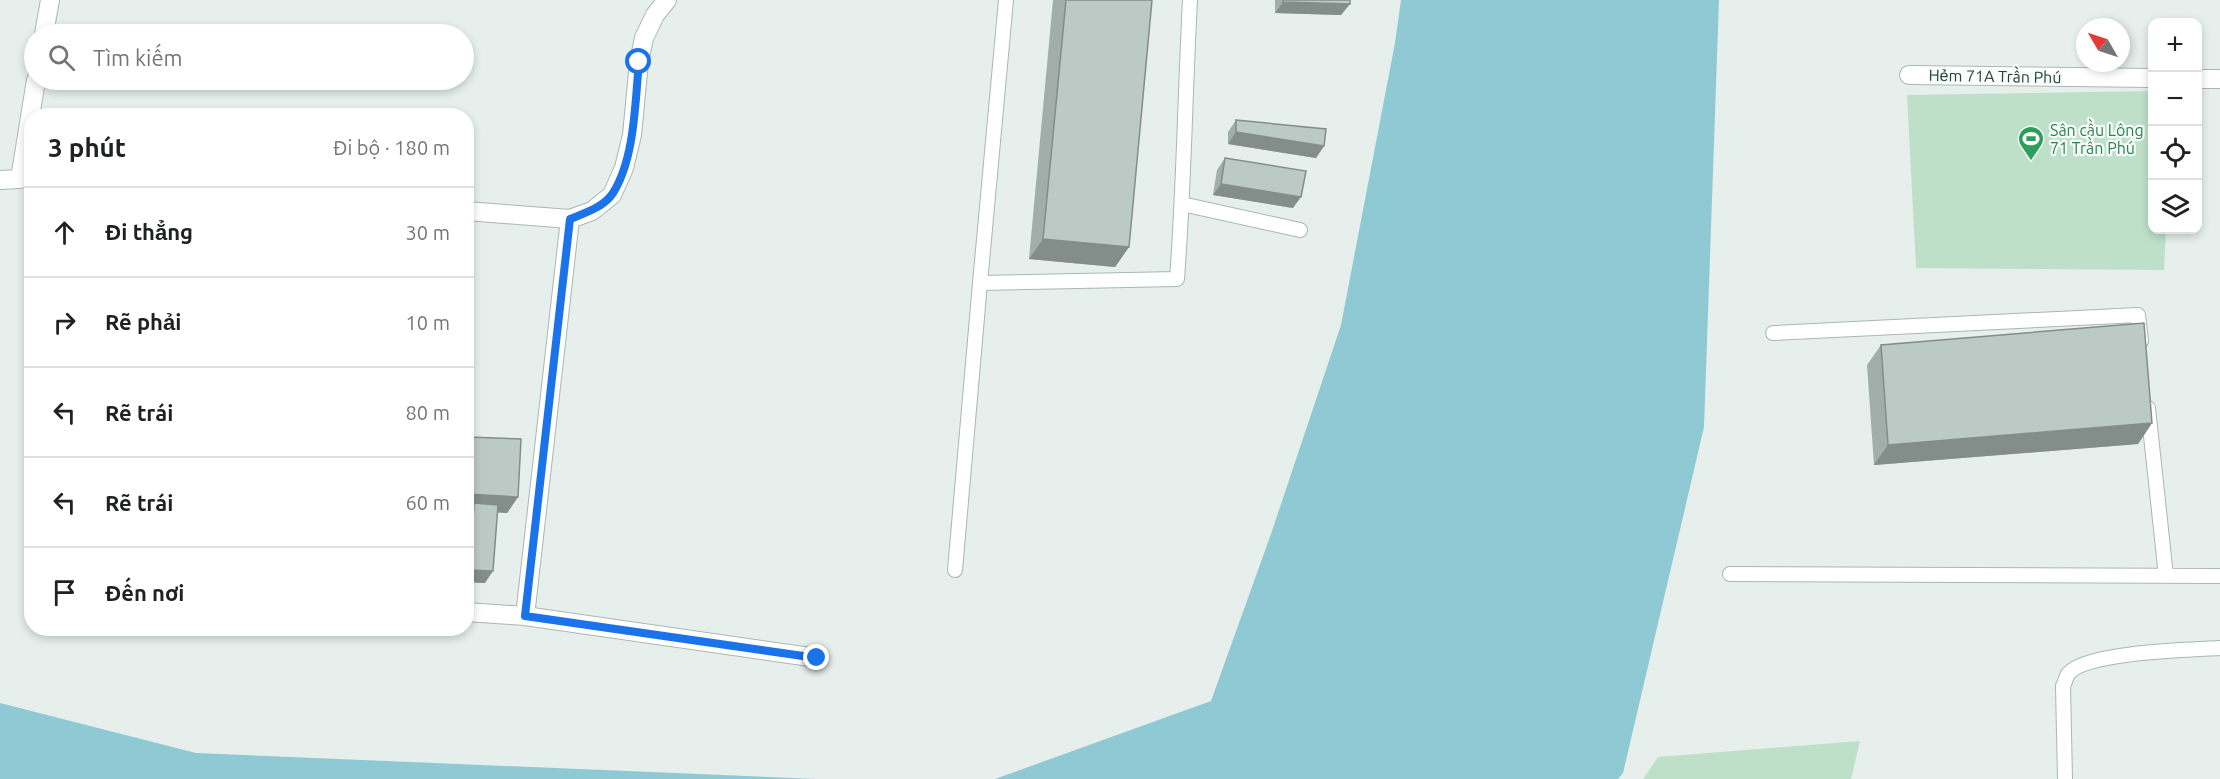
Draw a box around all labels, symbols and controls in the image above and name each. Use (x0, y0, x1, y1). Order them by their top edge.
north arrow (2076, 18, 2130, 72)
map controls (2148, 18, 2202, 234)
button: + (2148, 18, 2202, 72)
search box (24, 24, 474, 90)
icon: search (45, 41, 78, 74)
text: Tìm kiếm (93, 45, 183, 70)
route start (625, 48, 651, 74)
street label: Hẻm 71A Trần Phú (1928, 63, 2062, 86)
button: − (2148, 72, 2202, 126)
place label: Sân cầu Lông 71 Trần Phú (2050, 118, 2144, 157)
sports icon: Sân cầu Lông 71 Trần Phú (2016, 124, 2046, 162)
button: locate (2148, 126, 2202, 180)
text: 3 phút (48, 133, 126, 162)
text: Đi bộ · 180 m (333, 136, 450, 159)
button: layers (2148, 180, 2202, 234)
icon: ahead (48, 216, 81, 249)
text: Đi thẳng (105, 219, 193, 244)
text: 30 m (406, 221, 450, 244)
icon: right (48, 306, 81, 339)
text: Rẽ phải (105, 309, 181, 334)
text: 10 m (406, 311, 450, 334)
icon: left (48, 396, 81, 429)
text: Rẽ trái (105, 400, 173, 425)
text: 80 m (406, 401, 450, 424)
icon: left (48, 486, 81, 519)
text: Rẽ trái (105, 490, 173, 515)
text: 60 m (406, 491, 450, 514)
icon: arrive (48, 576, 81, 609)
text: Đến nơi (105, 580, 184, 605)
route end (803, 644, 829, 670)

